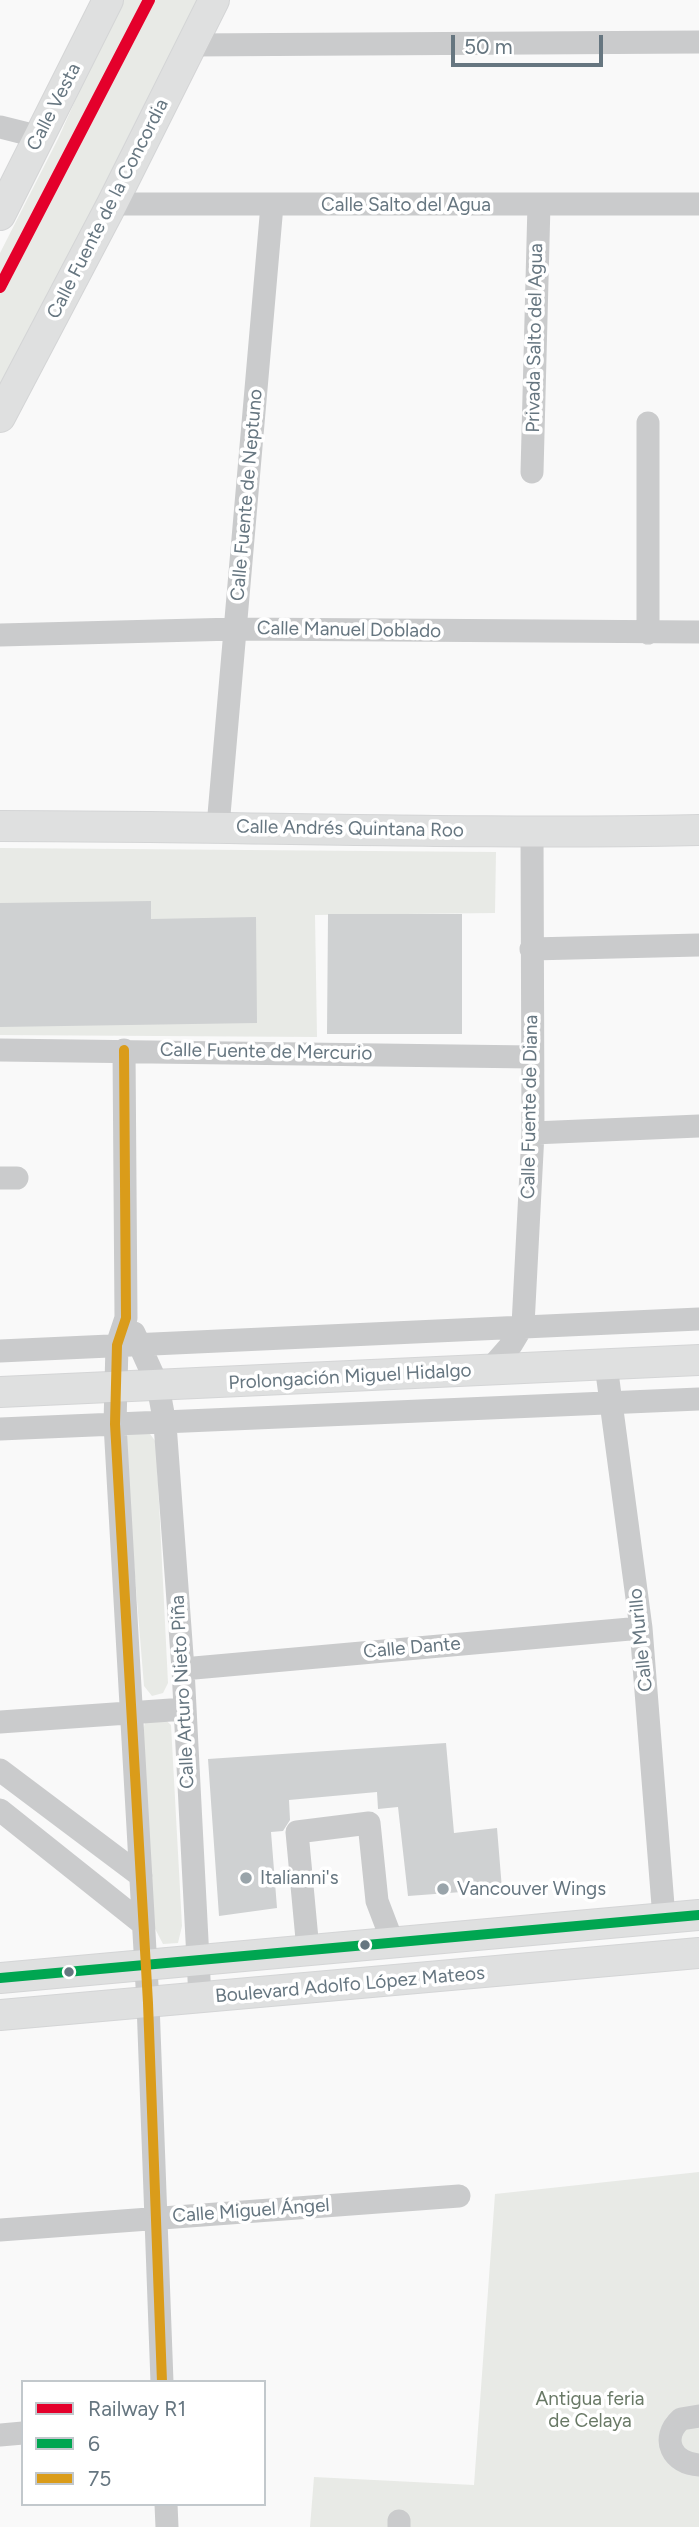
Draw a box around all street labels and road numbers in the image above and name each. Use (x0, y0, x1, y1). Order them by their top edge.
street label: Calle Vesta (22, 59, 86, 155)
street label: Calle Fuente de la Concordia (43, 95, 173, 323)
street label: Calle Salto del Agua (321, 194, 491, 216)
street label: Privada Salto del Agua (522, 243, 548, 433)
street label: Calle Fuente de Neptuno (226, 388, 268, 602)
street label: Calle Manuel Doblado (257, 617, 441, 643)
street label: Calle Andrés Quintana Roo (236, 816, 464, 842)
street label: Calle Fuente de Diana (517, 1015, 543, 1199)
street label: Calle Fuente de Mercurio (160, 1039, 372, 1065)
street label: Prolongación Miguel Hidalgo (228, 1359, 472, 1395)
street label: Calle Murillo (624, 1587, 658, 1693)
street label: Calle Arturo Nieto Piña (167, 1595, 199, 1789)
street label: Calle Dante (362, 1632, 462, 1664)
street label: Boulevard Adolfo López Mateos (214, 1962, 486, 2008)
street label: Calle Miguel Ángel (172, 2194, 330, 2228)

